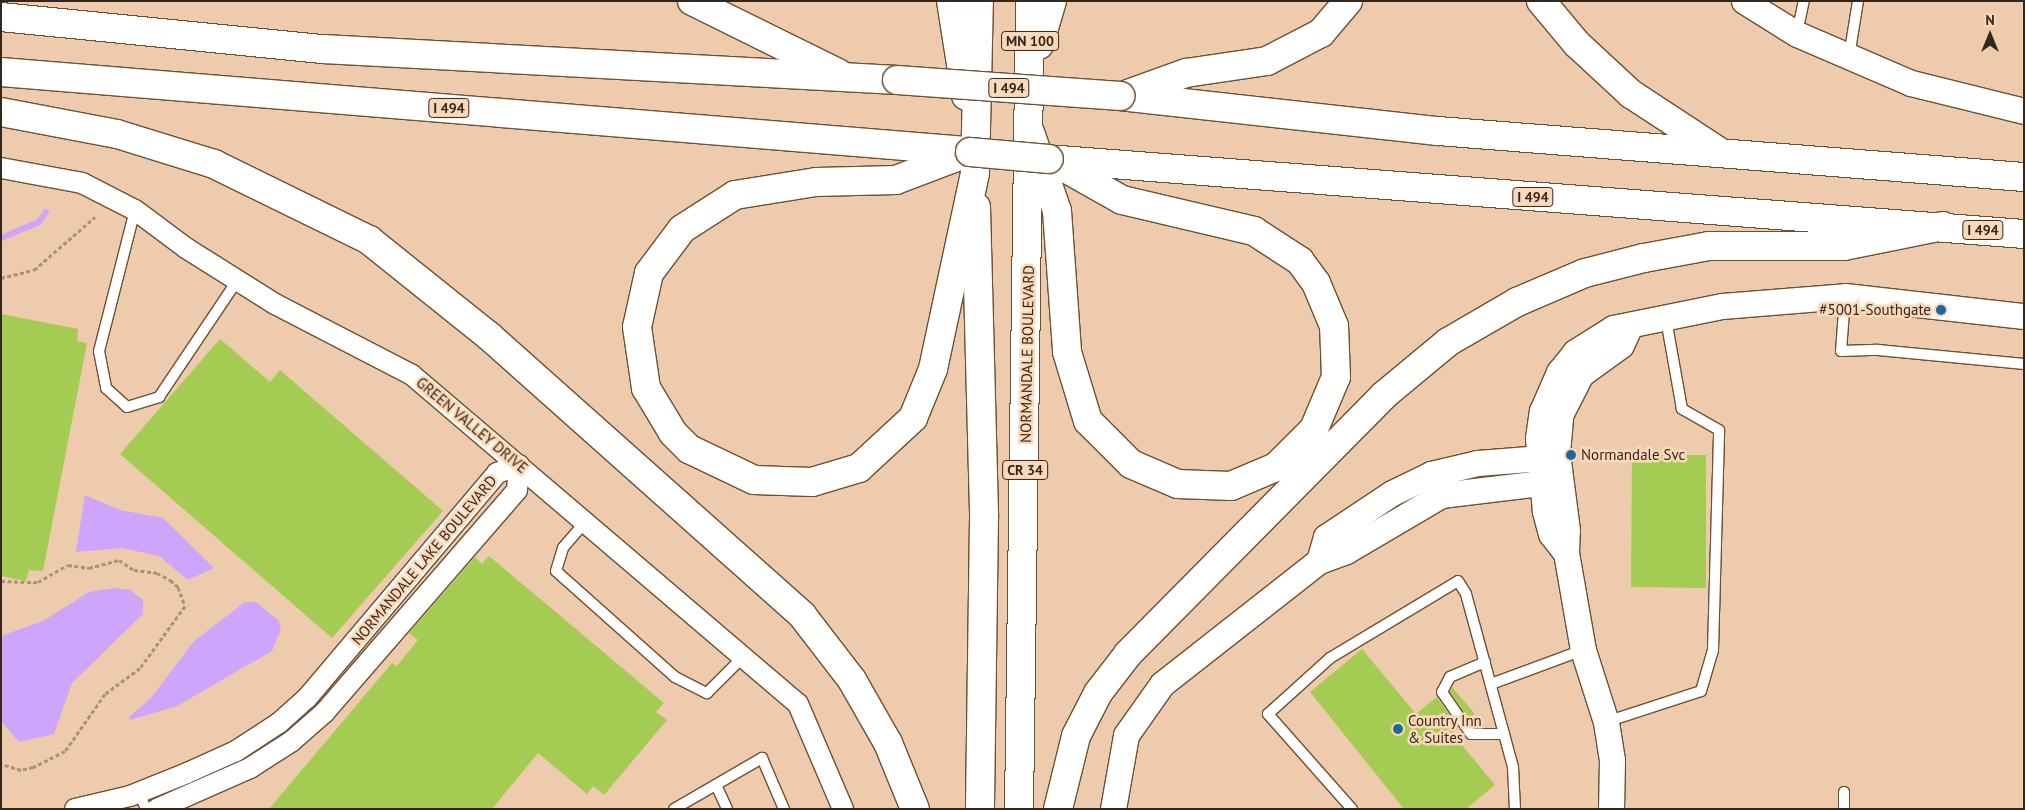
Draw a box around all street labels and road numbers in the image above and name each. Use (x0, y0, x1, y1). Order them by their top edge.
road number: MN 100 (1000, 29, 1060, 52)
road number: I 494 (988, 76, 1030, 100)
road number: I 494 (428, 96, 470, 120)
road number: I 494 (1512, 186, 1554, 208)
road number: I 494 (1962, 218, 2004, 242)
street label: NORMANDALE BOULEVARD (1016, 265, 1038, 443)
street label: GREEN VALLEY DRIVE (412, 373, 532, 477)
road number: CR 34 (1001, 458, 1049, 482)
street label: NORMANDALE LAKE BOULEVARD (348, 472, 500, 648)

